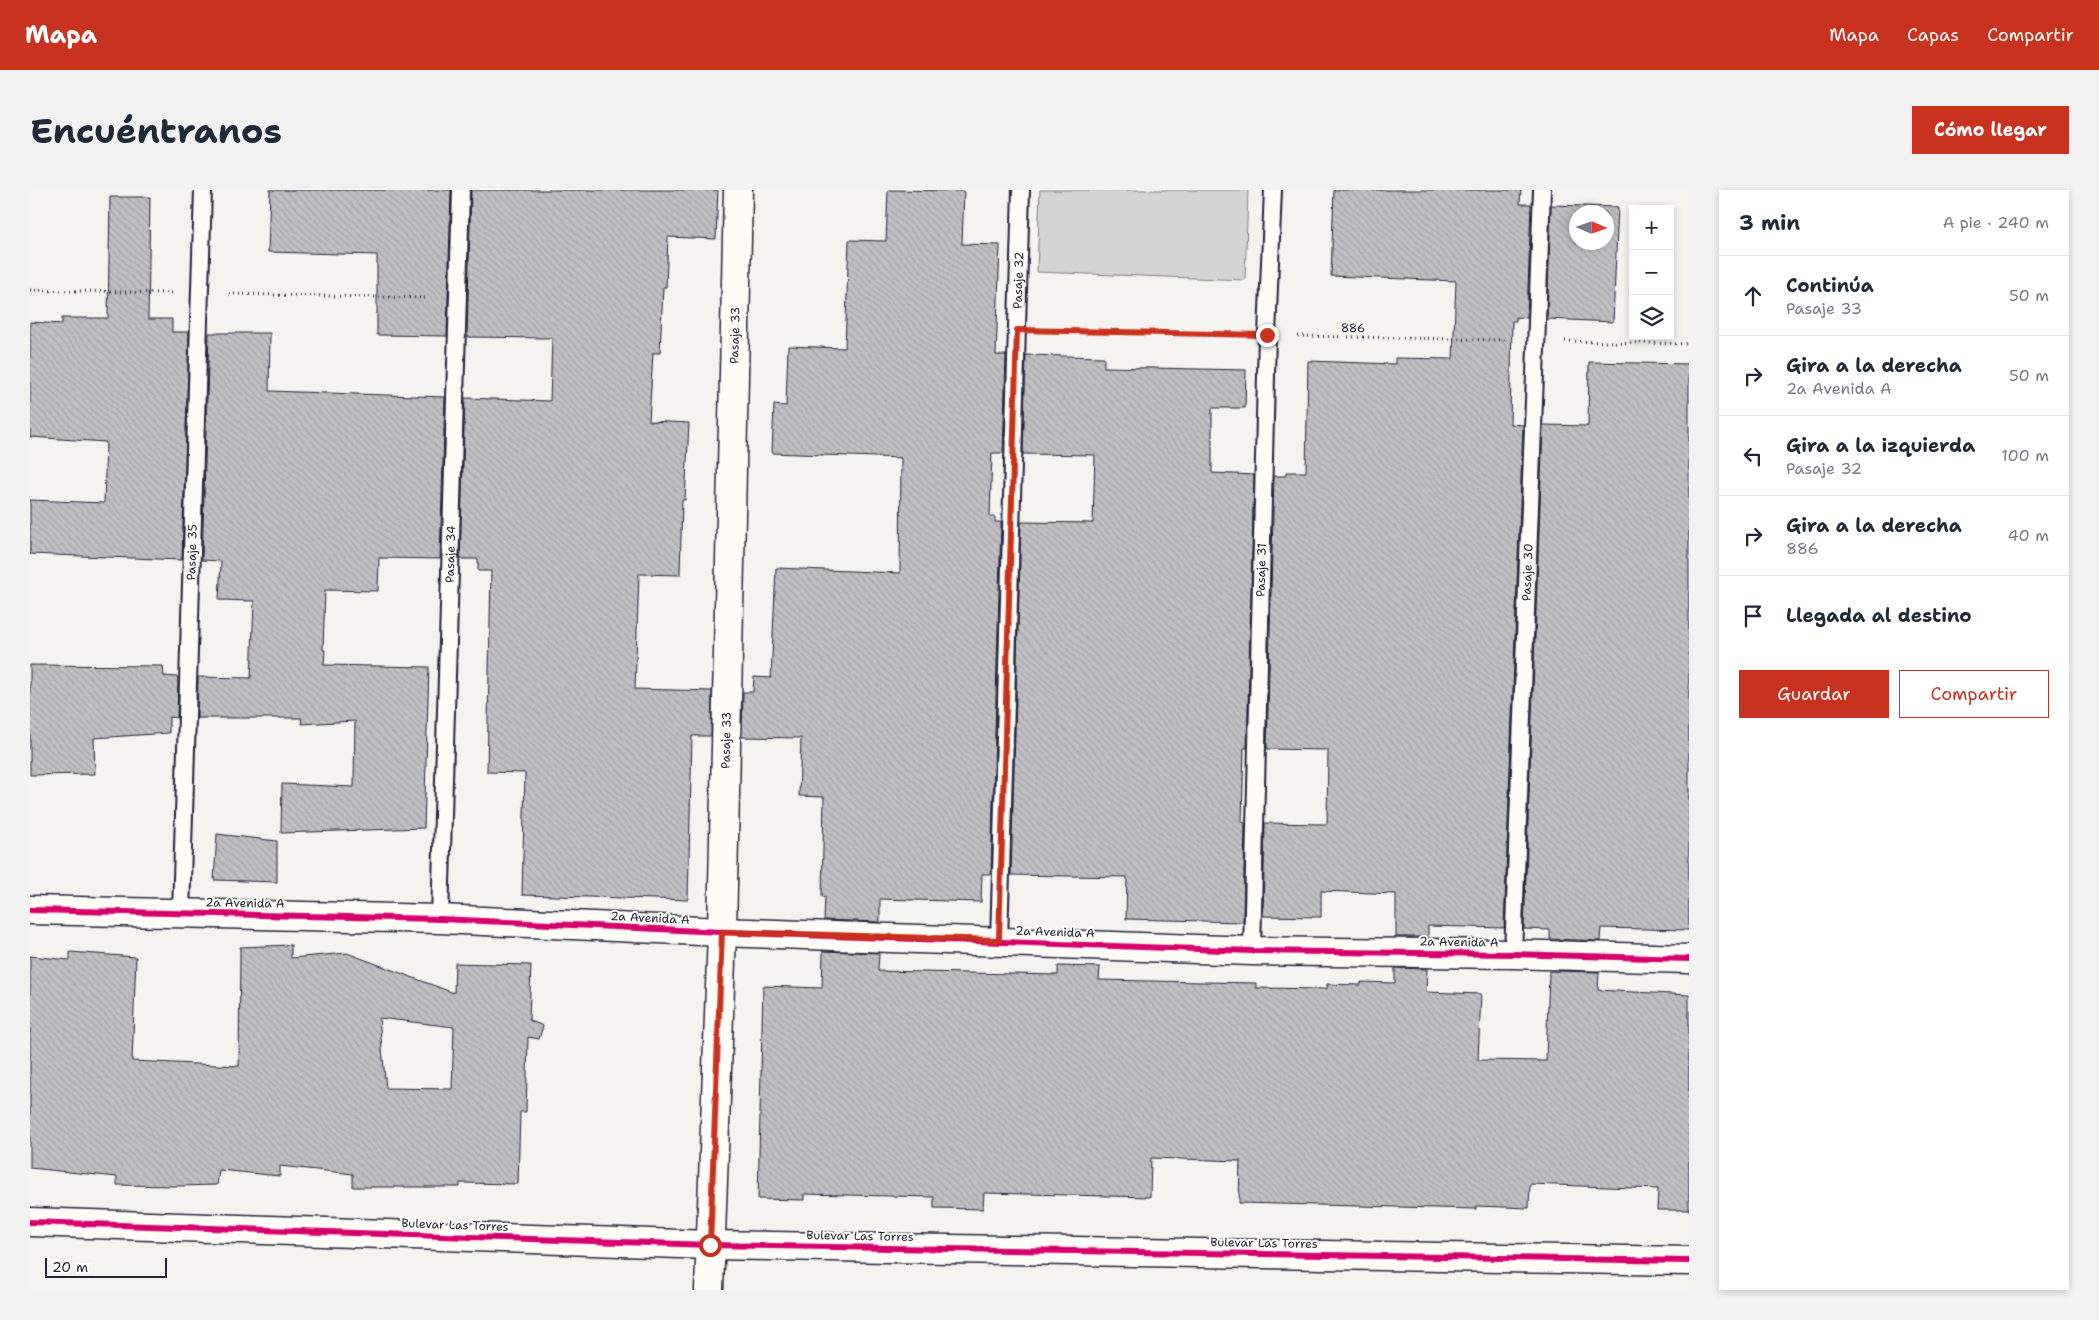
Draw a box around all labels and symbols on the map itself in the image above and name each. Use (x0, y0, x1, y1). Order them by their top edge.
north arrow (1569, 205, 1614, 250)
street label: Pasaje 32 (1010, 252, 1027, 309)
street label: Pasaje 33 (726, 307, 743, 364)
street label: 886 (1341, 320, 1365, 336)
route end (1256, 324, 1279, 347)
street label: Pasaje 35 (183, 524, 201, 581)
street label: Pasaje 34 (442, 525, 459, 583)
street label: Pasaje 31 (1253, 543, 1270, 597)
street label: Pasaje 30 (1518, 543, 1537, 601)
street label: Pasaje 33 (718, 712, 735, 769)
street label: 2a Avenida A (205, 894, 285, 912)
street label: 2a Avenida A (610, 908, 690, 928)
street label: 2a Avenida A (1015, 923, 1095, 941)
street label: 2a Avenida A (1419, 933, 1499, 951)
street label: Bulevar Las Torres (401, 1215, 509, 1235)
street label: Bulevar Las Torres (806, 1227, 914, 1245)
route start (699, 1234, 722, 1257)
street label: Bulevar Las Torres (1210, 1234, 1318, 1252)
scale bar (45, 1255, 168, 1278)

